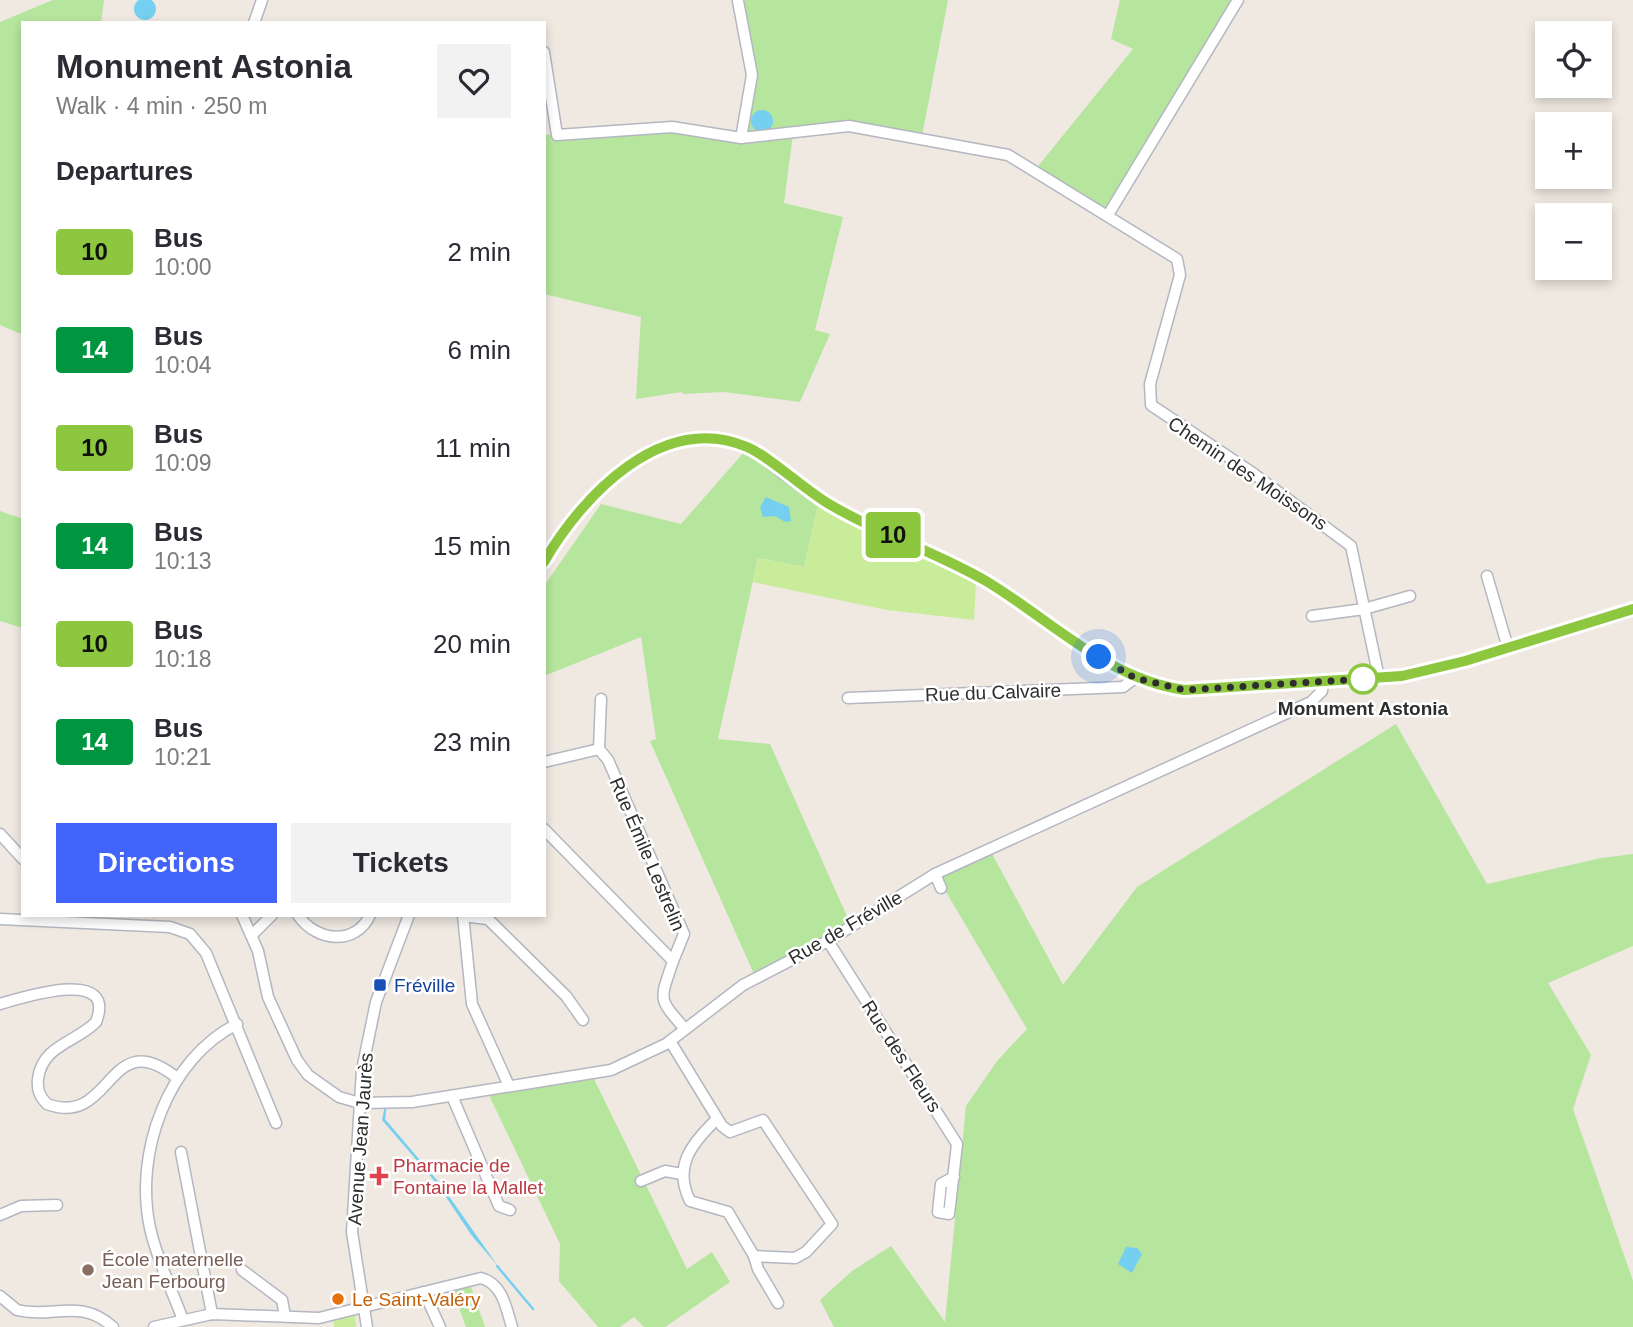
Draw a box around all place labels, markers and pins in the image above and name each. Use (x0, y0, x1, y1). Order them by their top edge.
marker: Monument Astonia (1348, 664, 1378, 694)
place label: Monument Astonia (1278, 698, 1449, 719)
place label: Fréville (394, 975, 455, 996)
marker: Fréville (372, 977, 388, 993)
place label: Pharmacie de Fontaine la Mallet (393, 1155, 544, 1198)
marker: Pharmacie de Fontaine la Mallet (371, 1168, 387, 1184)
place label: École maternelle Jean Ferbourg (102, 1249, 244, 1292)
marker: École maternelle Jean Ferbourg (80, 1262, 96, 1278)
place label: Le Saint-Valéry (352, 1289, 481, 1310)
marker: Le Saint-Valéry (330, 1291, 346, 1307)

